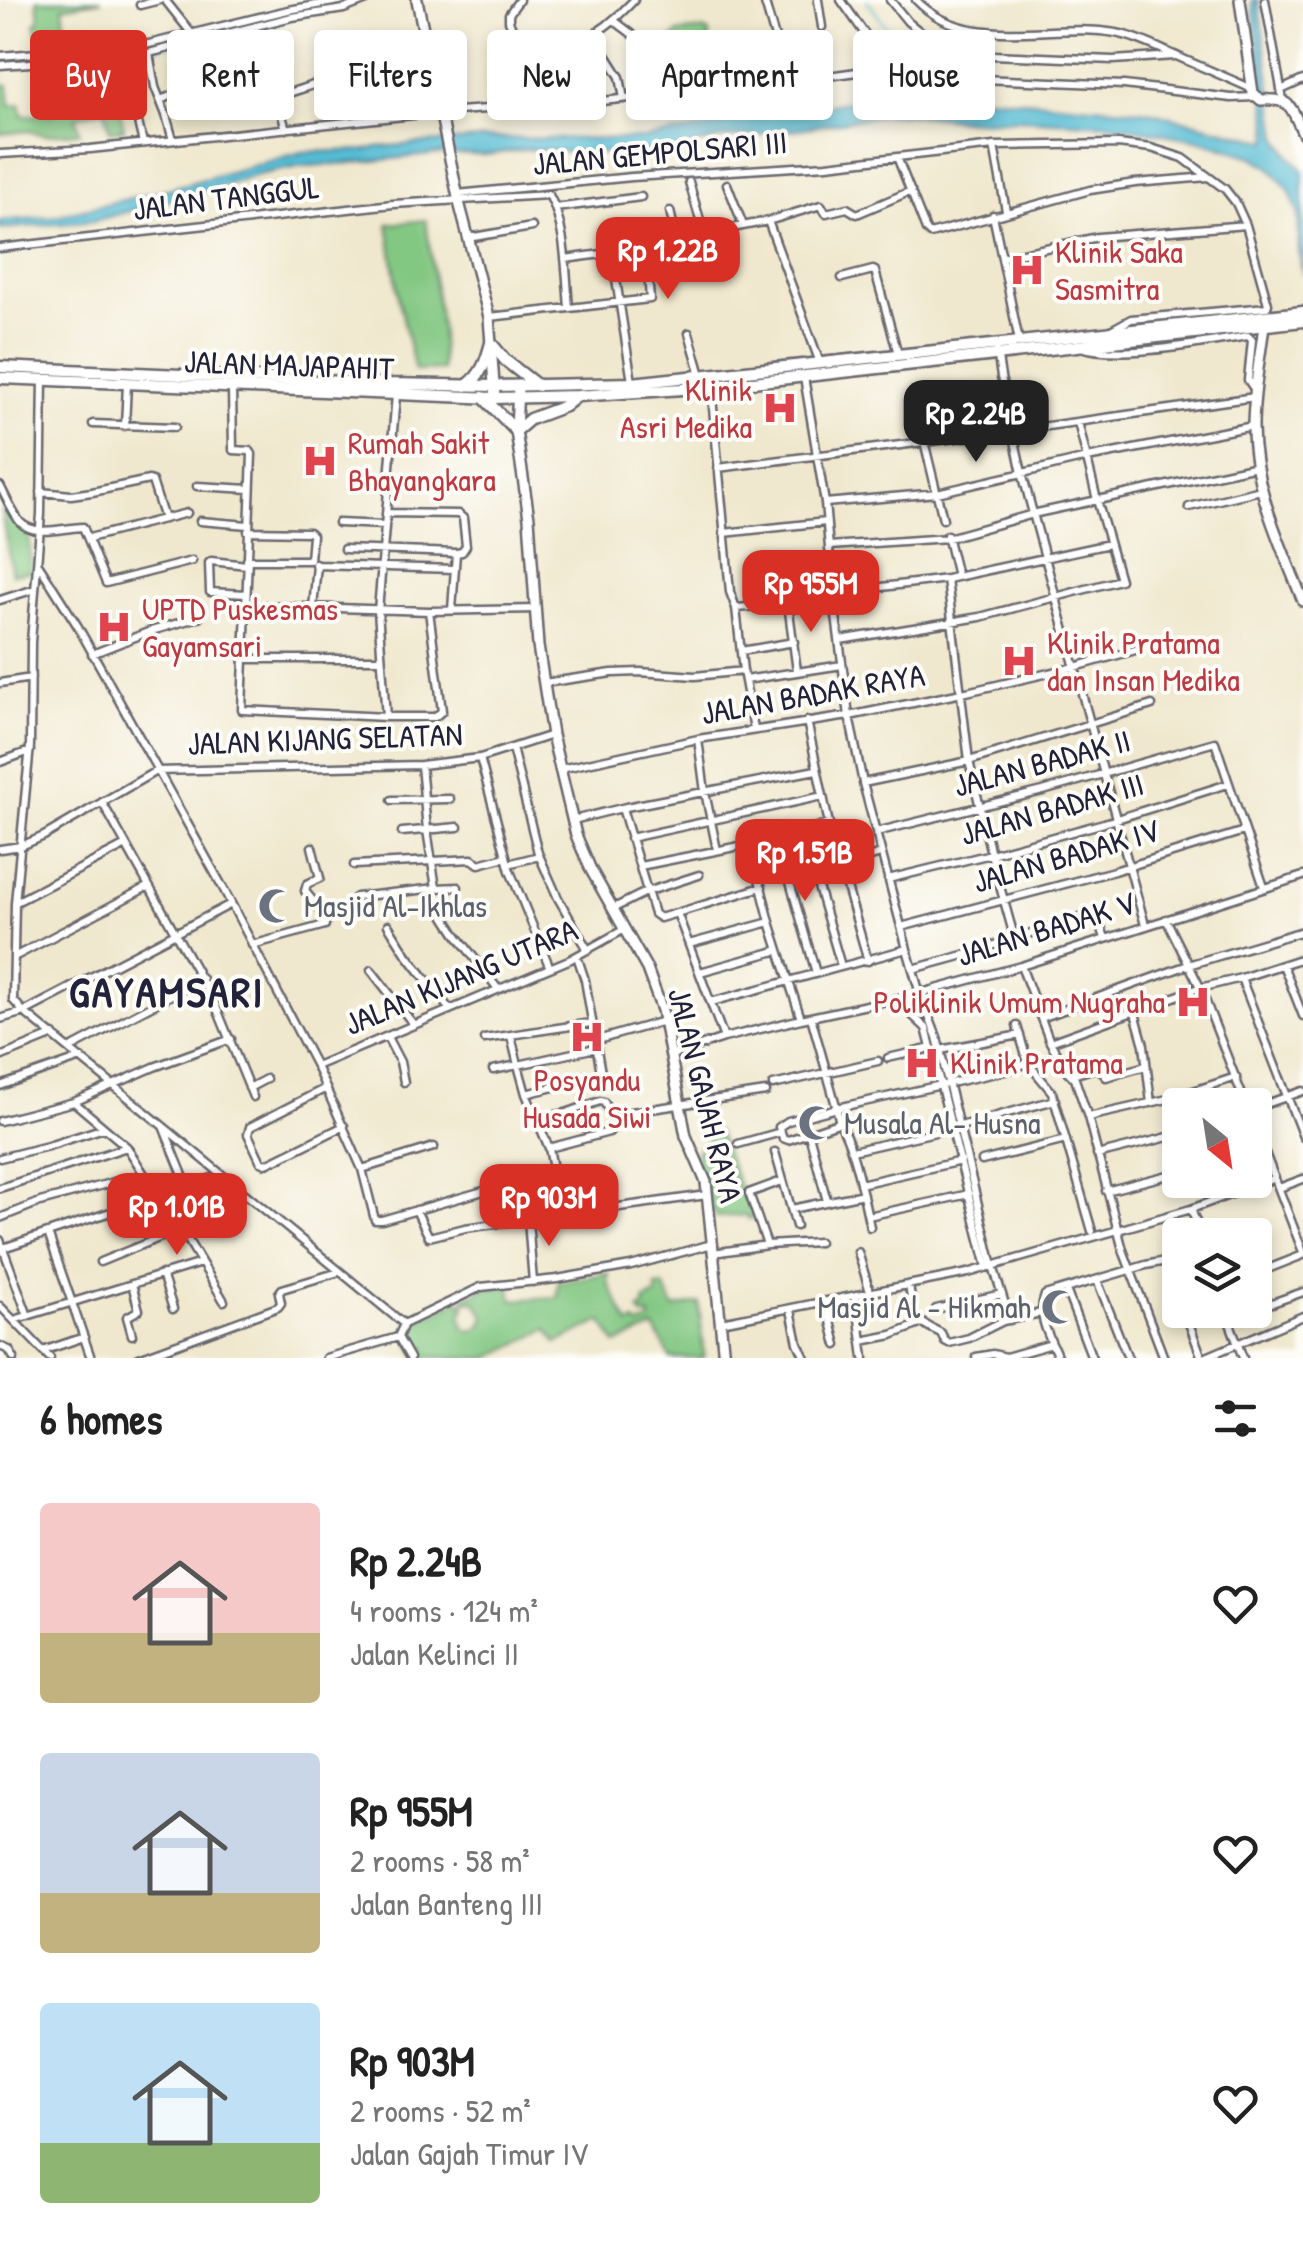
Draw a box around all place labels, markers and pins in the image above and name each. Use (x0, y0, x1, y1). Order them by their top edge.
pin: Rp 1.22B (565, 217, 771, 302)
place label: Klinik Saka Sasmitra (1055, 230, 1183, 310)
hospital icon: Klinik Saka Sasmitra (1008, 251, 1046, 289)
place label: Klinik Asri Medika (620, 368, 752, 448)
pin: Rp 2.24B (873, 380, 1079, 465)
hospital icon: Klinik Asri Medika (761, 389, 799, 427)
place label: Rumah Sakit Bhayangkara (348, 421, 496, 501)
hospital icon: Rumah Sakit Bhayangkara (301, 442, 339, 480)
pin: Rp 955M (719, 550, 903, 635)
place label: UPTD Puskesmas Gayamsari (142, 587, 338, 667)
hospital icon: UPTD Puskesmas Gayamsari (95, 608, 133, 646)
place label: Klinik Pratama dan Insan Medika (1047, 621, 1240, 701)
hospital icon: Klinik Pratama dan Insan Medika (1000, 642, 1038, 680)
pin: Rp 1.51B (702, 819, 908, 904)
place label: Masjid Al-Ikhlas (304, 884, 487, 927)
mosque icon: Masjid Al-Ikhlas (257, 887, 295, 925)
place label: Poliklinik Umum Nugraha (874, 980, 1165, 1023)
hospital icon: Poliklinik Umum Nugraha (1174, 983, 1212, 1021)
hospital icon: Posyandu Husada Siwi (568, 1018, 606, 1056)
place label: Klinik Pratama (950, 1041, 1123, 1084)
hospital icon: Klinik Pratama (903, 1044, 941, 1082)
place label: Posyandu Husada Siwi (523, 1058, 651, 1138)
place label: Musala Al- Husna (844, 1101, 1041, 1144)
mosque icon: Musala Al- Husna (797, 1104, 835, 1142)
pin: Rp 903M (457, 1164, 641, 1249)
pin: Rp 1.01B (74, 1173, 280, 1258)
place label: Masjid Al - Hikmah (818, 1285, 1031, 1328)
mosque icon: Masjid Al - Hikmah (1040, 1288, 1078, 1326)

